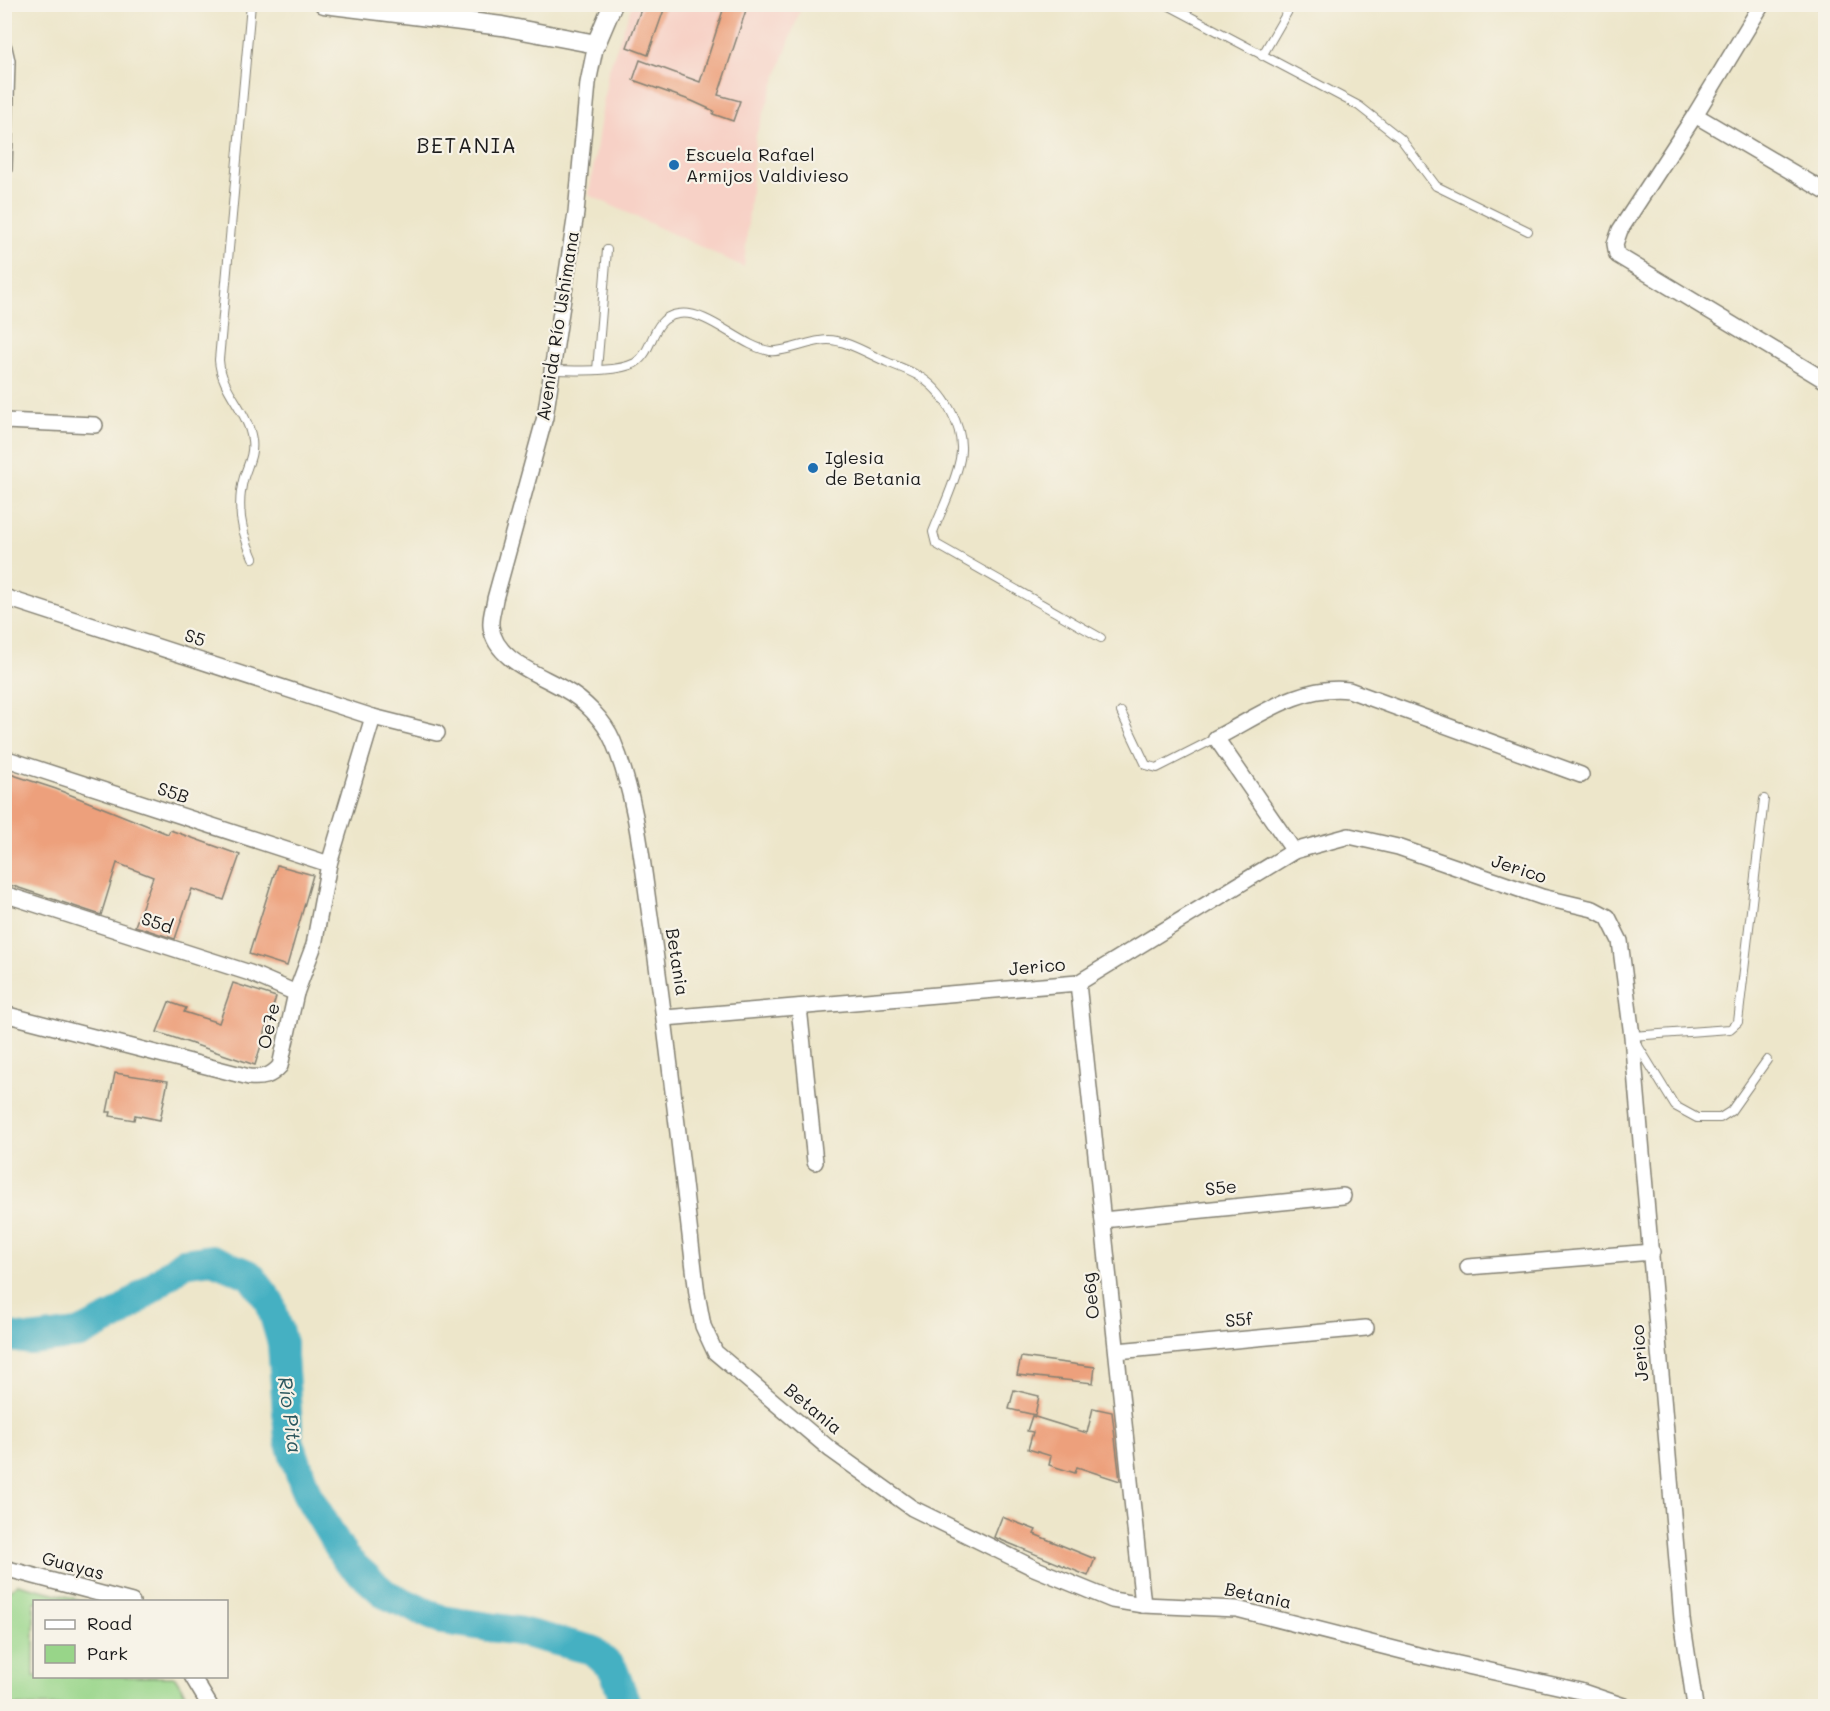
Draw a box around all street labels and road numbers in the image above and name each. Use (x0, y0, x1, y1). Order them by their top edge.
street label: Avenida Río Ushimana (530, 229, 584, 423)
street label: S5 (182, 622, 209, 652)
street label: S5B (154, 776, 192, 808)
street label: Jerico (1489, 848, 1550, 888)
street label: S5d (138, 906, 176, 938)
street label: Betania (661, 926, 695, 997)
street label: Jerico (1008, 952, 1067, 980)
street label: Oe7e (251, 1001, 285, 1051)
street label: S5e (1204, 1173, 1238, 1201)
street label: Oe6g (1076, 1272, 1104, 1321)
street label: S5f (1224, 1306, 1255, 1332)
street label: Jerico (1625, 1323, 1653, 1382)
street label: Betania (780, 1377, 847, 1439)
street label: Guayas (39, 1545, 107, 1585)
street label: Betania (1222, 1576, 1294, 1614)

